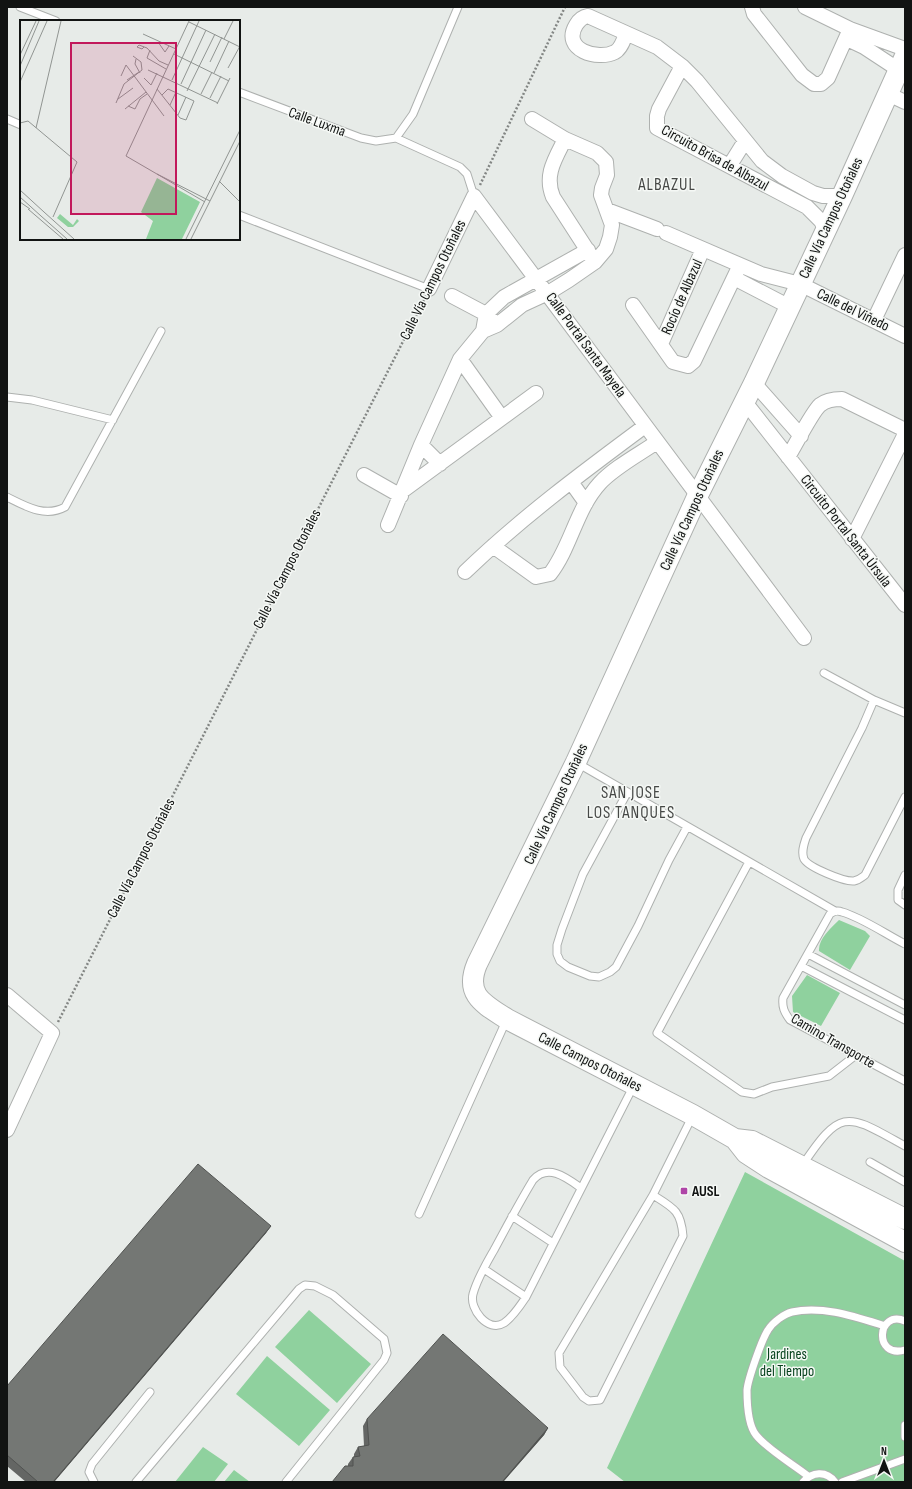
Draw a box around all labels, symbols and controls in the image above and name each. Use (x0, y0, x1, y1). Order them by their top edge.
inset map (20, 20, 240, 240)
street label: Calle Luxma (286, 103, 348, 141)
street label: Circuito Brisa de Albazul (658, 121, 772, 195)
street label: Calle Vía Campos Otoñales (795, 154, 867, 282)
district label: ALBAZUL (637, 175, 696, 195)
street label: Calle Vía Campos Otoñales (396, 217, 470, 343)
street label: Rocío de Albazul (657, 256, 707, 338)
street label: Calle del Viñedo (813, 284, 893, 336)
street label: Calle Portal Santa Mayela (541, 289, 631, 402)
street label: Calle Vía Campos Otoñales (656, 446, 728, 574)
street label: Circuito Portal Santa Úrsula (796, 471, 896, 591)
street label: Calle Vía Campos Otoñales (249, 506, 325, 632)
street label: Calle Vía Campos Otoñales (520, 740, 592, 868)
district label: SAN JOSE LOS TANQUES (587, 783, 675, 823)
street label: Calle Vía Campos Otoñales (103, 795, 179, 921)
street label: Camino Transporte (787, 1009, 879, 1073)
street label: Calle Campos Otoñales (535, 1028, 645, 1096)
place label: AUSL (691, 1182, 720, 1201)
marker: AUSL (679, 1186, 689, 1196)
park label: Jardines del Tiempo (760, 1345, 814, 1381)
north arrow (864, 1441, 904, 1481)
text: N (881, 1445, 887, 1458)

